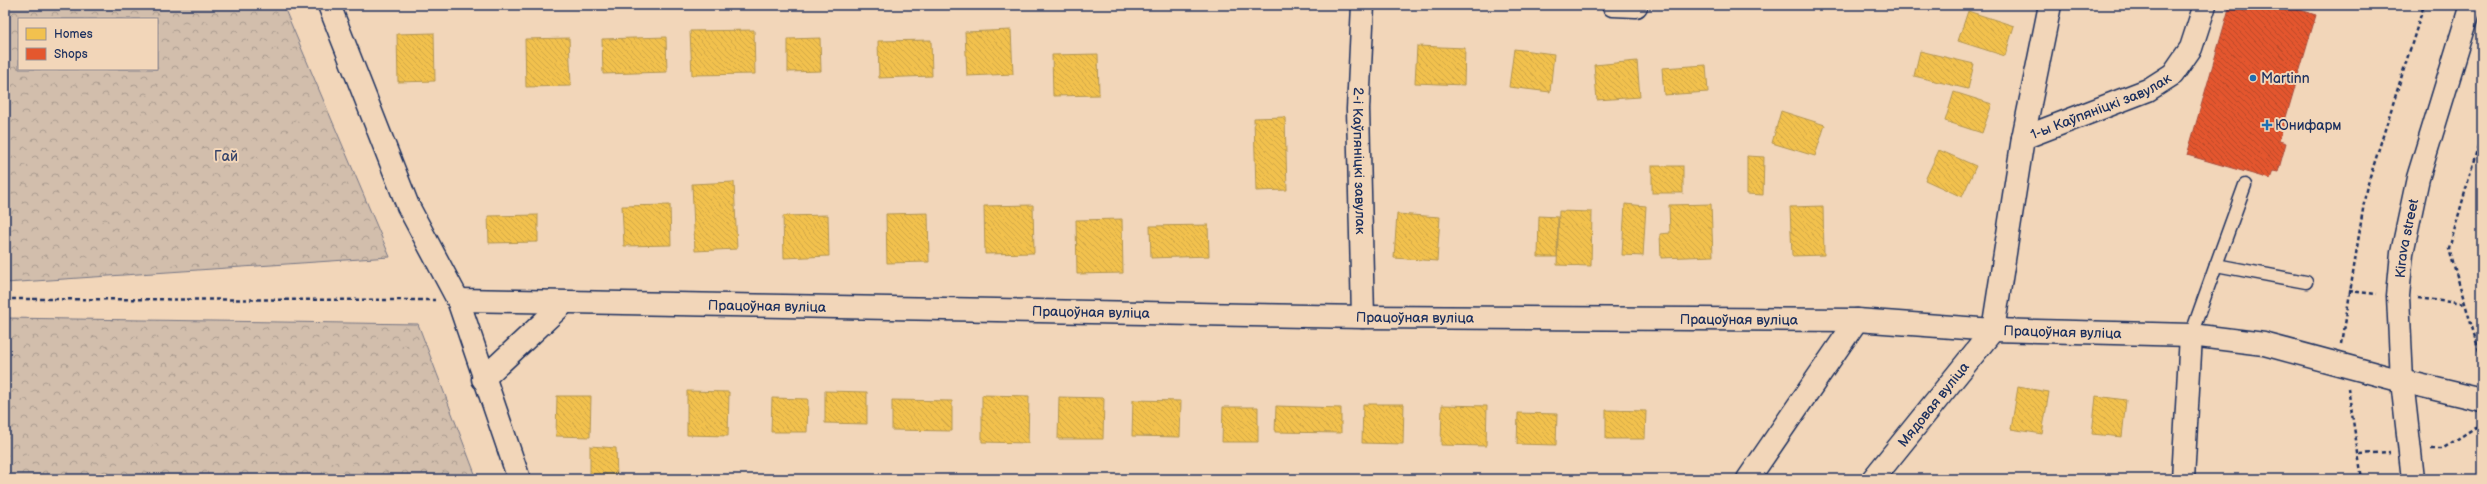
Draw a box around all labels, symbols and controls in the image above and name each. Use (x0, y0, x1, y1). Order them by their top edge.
legend (18, 18, 158, 70)
text: Homes (54, 27, 93, 42)
text: Shops (54, 47, 88, 62)
street label: 1-ы Каўпяніцкі завулак (2028, 69, 2175, 143)
place label: Martinn (2261, 70, 2310, 87)
marker: Martinn (2248, 73, 2258, 83)
street label: 2-і Каўпяніцкі завулак (1349, 87, 1369, 235)
place label: Юнифарм (2275, 117, 2342, 134)
marker: Юнифарм (2262, 120, 2272, 130)
park label: Гай (214, 148, 238, 165)
street label: Kirava street (2392, 197, 2422, 279)
street label: Працоўная вуліца (708, 297, 827, 316)
street label: Працоўная вуліца (1032, 303, 1151, 322)
street label: Працоўная вуліца (1356, 309, 1475, 327)
street label: Працоўная вуліца (1680, 311, 1799, 329)
street label: Працоўная вуліца (2003, 322, 2122, 342)
street label: Мядовая вуліца (1894, 358, 1973, 450)

